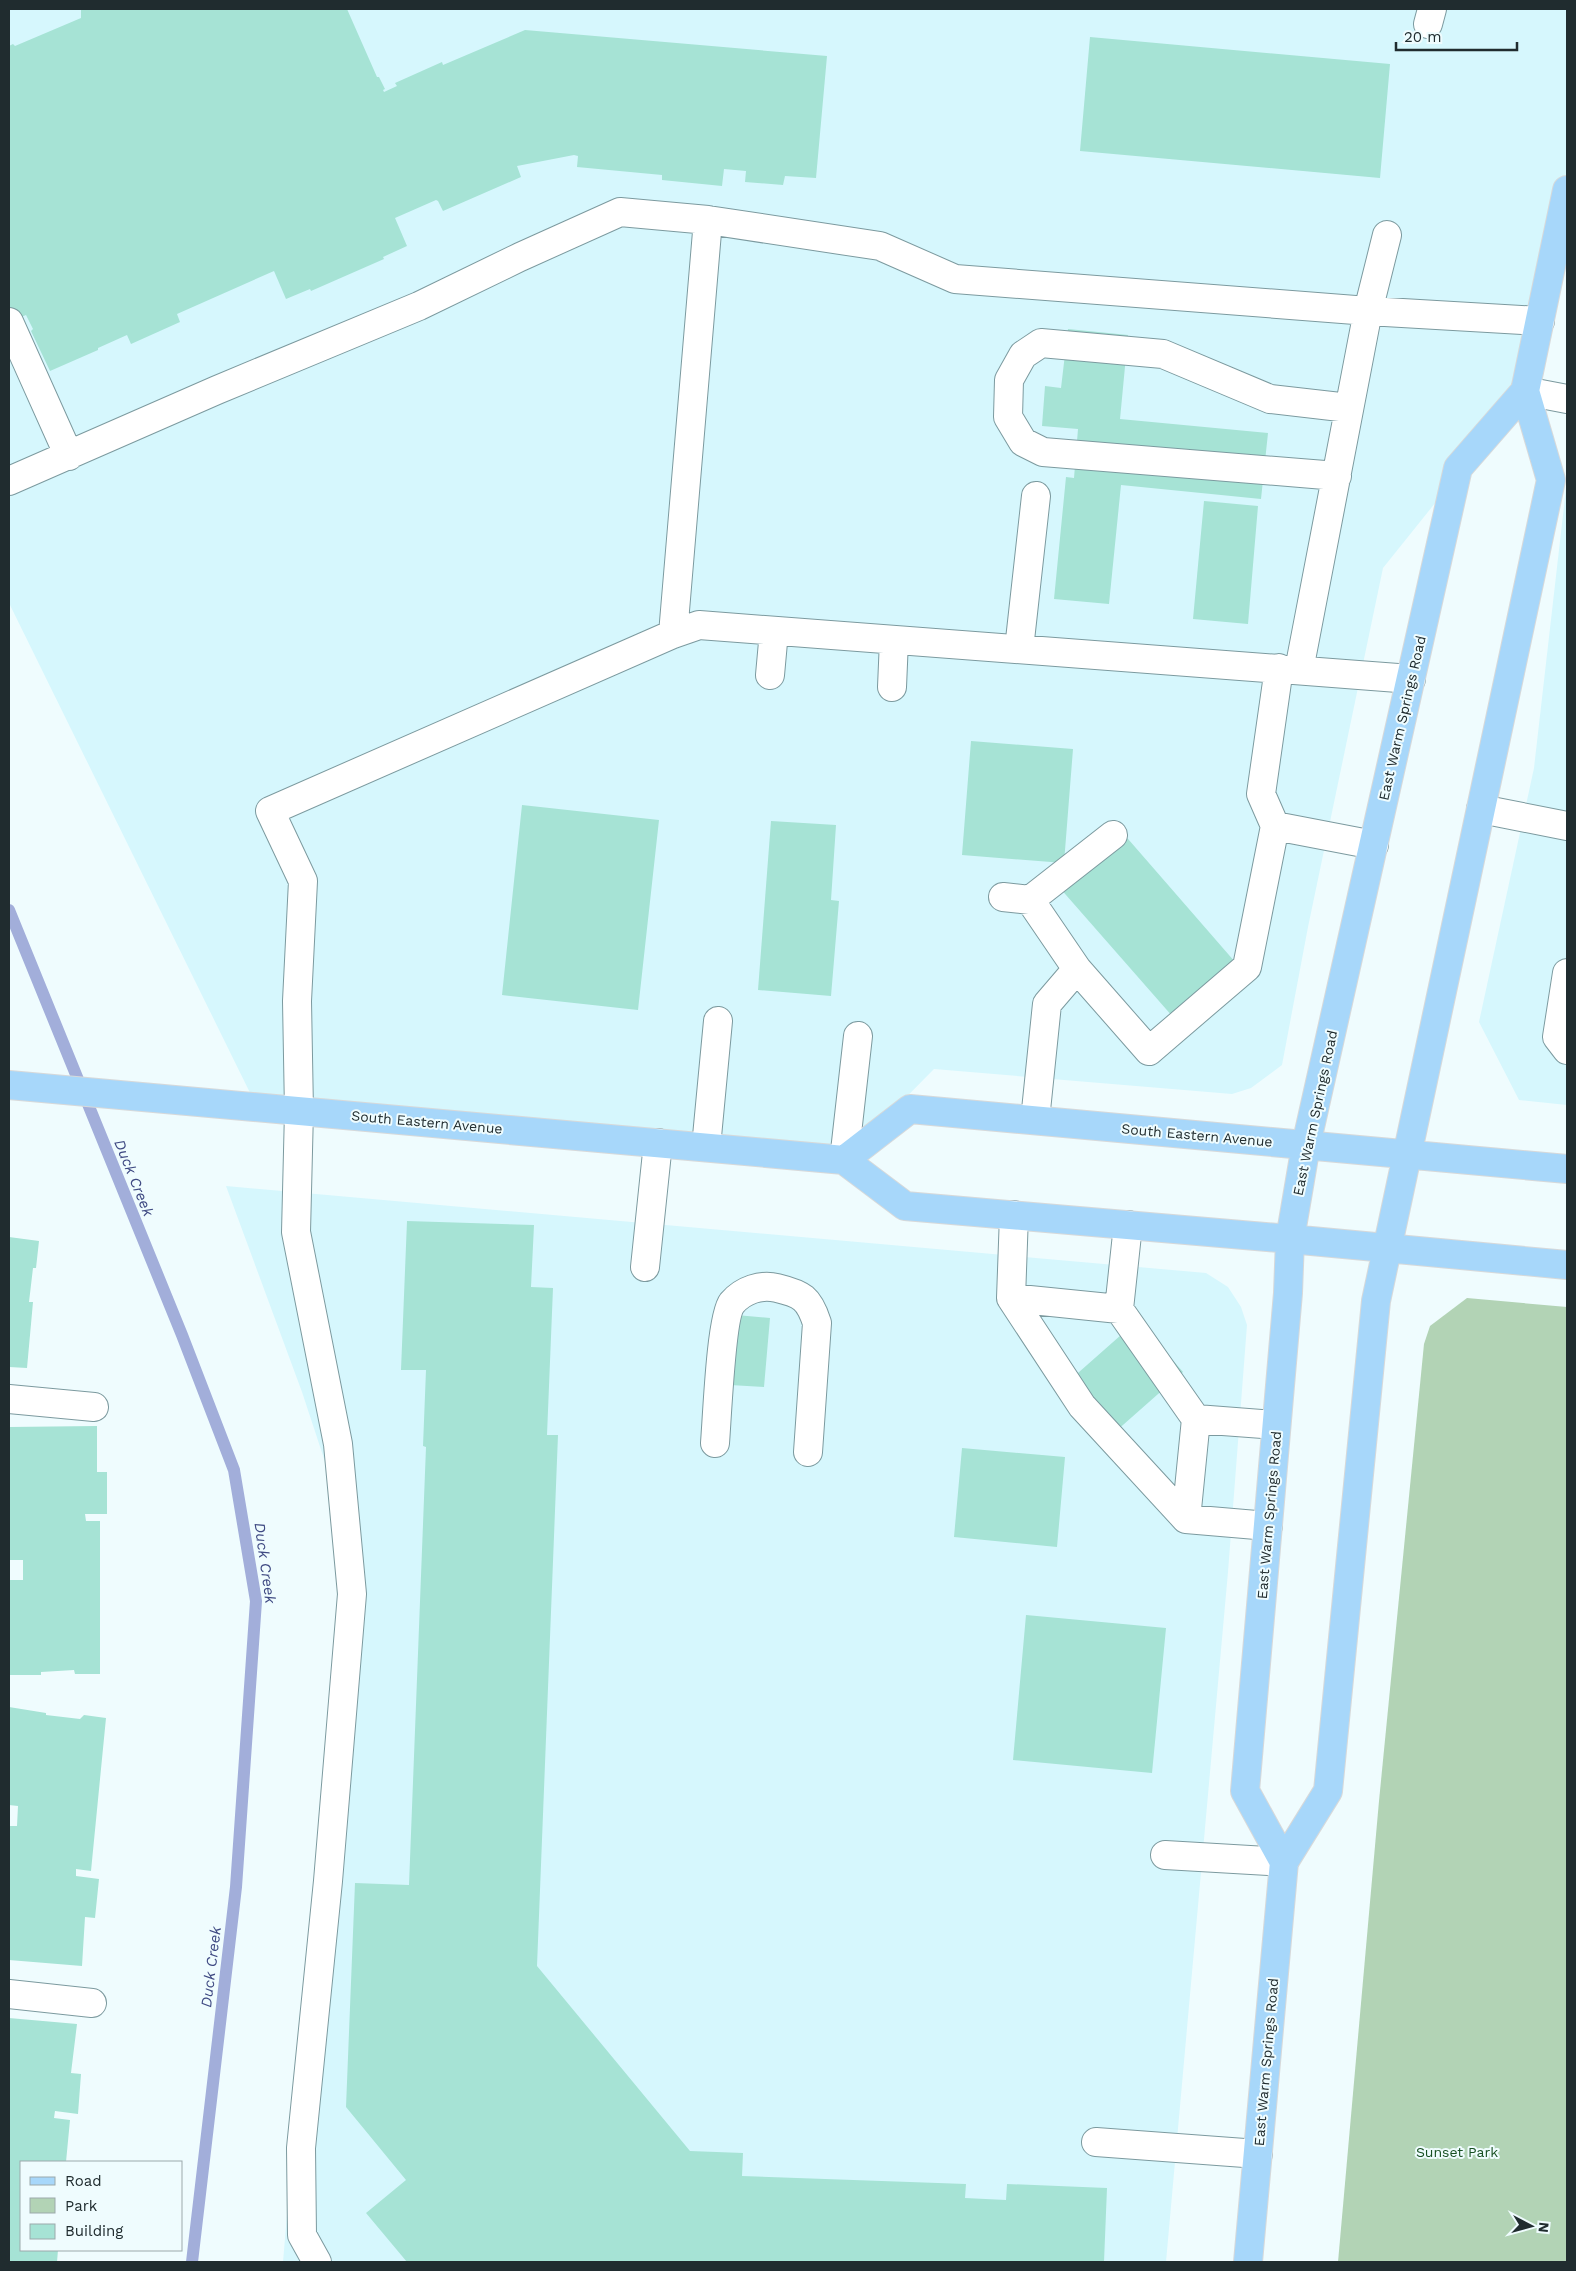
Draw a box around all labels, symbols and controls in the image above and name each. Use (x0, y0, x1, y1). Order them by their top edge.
scale bar (1396, 20, 1517, 52)
text: 20 m (1404, 28, 1442, 46)
street label: East Warm Springs Road (1375, 634, 1429, 802)
street label: East Warm Springs Road (1290, 1029, 1340, 1197)
street label: South Eastern Avenue (351, 1107, 503, 1137)
street label: South Eastern Avenue (1121, 1120, 1273, 1150)
water label: Duck Creek (110, 1137, 158, 1220)
street label: East Warm Springs Road (1254, 1430, 1284, 1600)
water label: Duck Creek (250, 1521, 280, 1605)
water label: Duck Creek (197, 1925, 225, 2009)
street label: East Warm Springs Road (1251, 1977, 1281, 2147)
park label: Sunset Park (1416, 2144, 1498, 2160)
legend (20, 2161, 182, 2251)
text: Road (65, 2172, 102, 2190)
text: Park (65, 2197, 98, 2215)
north arrow (1506, 2201, 1556, 2251)
text: N (1535, 2221, 1552, 2233)
text: Building (65, 2222, 123, 2240)

